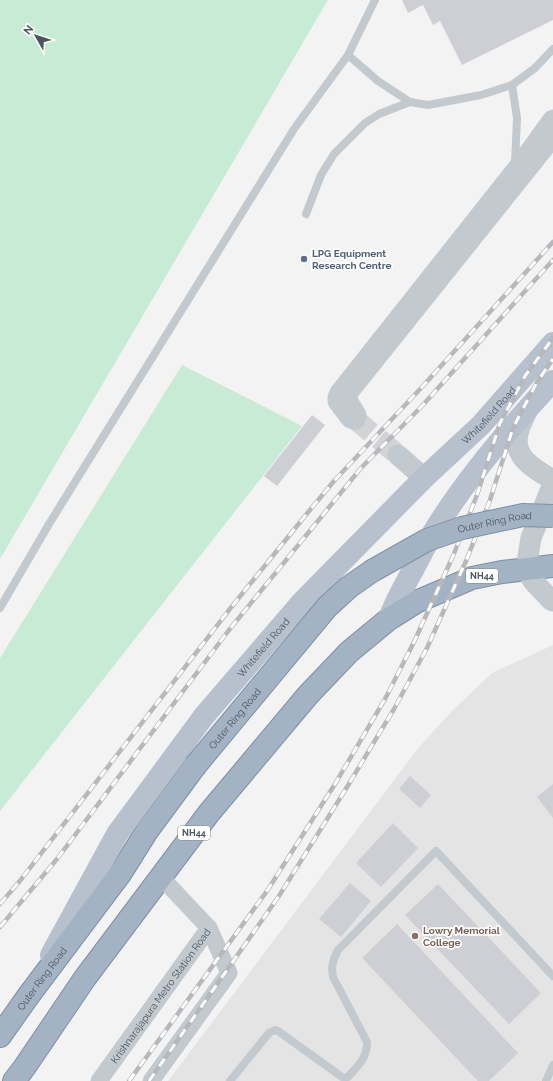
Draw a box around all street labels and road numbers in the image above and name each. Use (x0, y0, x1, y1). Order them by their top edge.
street label: Whitefield Road (459, 384, 518, 446)
street label: Outer Ring Road (456, 509, 532, 535)
road number: NH44 (466, 569, 498, 583)
street label: Whitefield Road (235, 616, 291, 679)
street label: Outer Ring Road (206, 686, 263, 751)
road number: NH44 (178, 826, 210, 840)
street label: Krishnarajapura Metro Station Road (108, 926, 212, 1065)
street label: Outer Ring Road (15, 945, 69, 1012)

